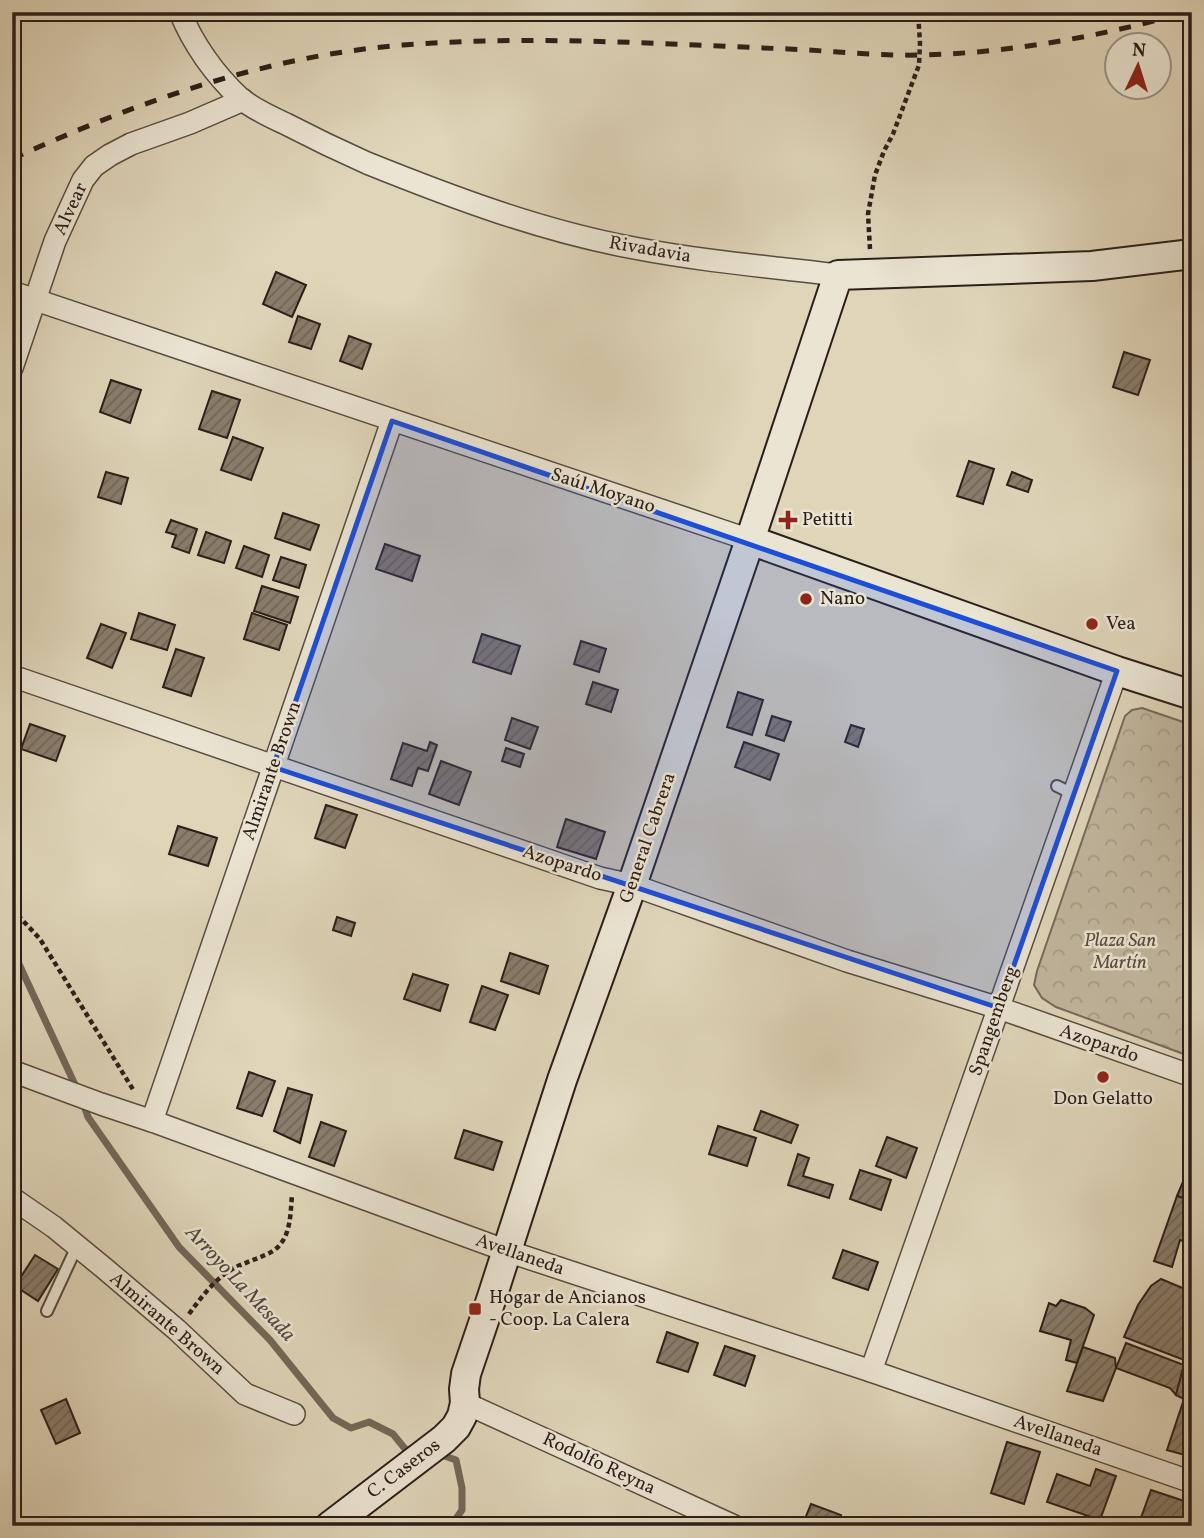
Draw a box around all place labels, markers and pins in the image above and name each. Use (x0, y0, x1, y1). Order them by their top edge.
place label: Petitti (802, 507, 853, 533)
marker: Petitti (780, 512, 796, 528)
place label: Nano (820, 586, 865, 612)
marker: Nano (798, 591, 814, 607)
place label: Vea (1106, 611, 1136, 637)
marker: Vea (1084, 616, 1100, 632)
marker: Don Gelatto (1095, 1069, 1111, 1085)
place label: Don Gelatto (1053, 1086, 1153, 1112)
place label: Hogar de Ancianos - Coop. La Calera (489, 1285, 646, 1333)
marker: Hogar de Ancianos - Coop. La Calera (467, 1301, 483, 1317)

